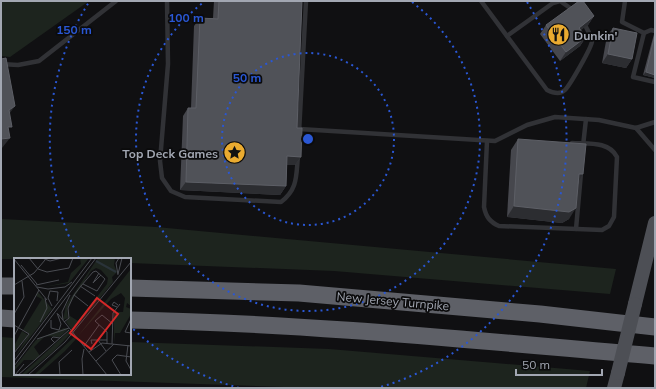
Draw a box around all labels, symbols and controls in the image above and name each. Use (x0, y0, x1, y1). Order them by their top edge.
text: 100 m (168, 10, 204, 25)
text: 150 m (56, 22, 92, 37)
restaurant icon: Dunkin' (545, 22, 571, 48)
place label: Dunkin' (574, 28, 618, 43)
text: 50 m (233, 70, 261, 85)
centre of rings (301, 132, 315, 146)
place icon: Top Deck Games (221, 140, 247, 166)
place label: Top Deck Games (122, 146, 218, 161)
inset map (14, 258, 131, 375)
street label: New Jersey Turnpike (336, 289, 450, 313)
scale bar (516, 351, 602, 377)
text: 50 m (522, 357, 550, 372)

